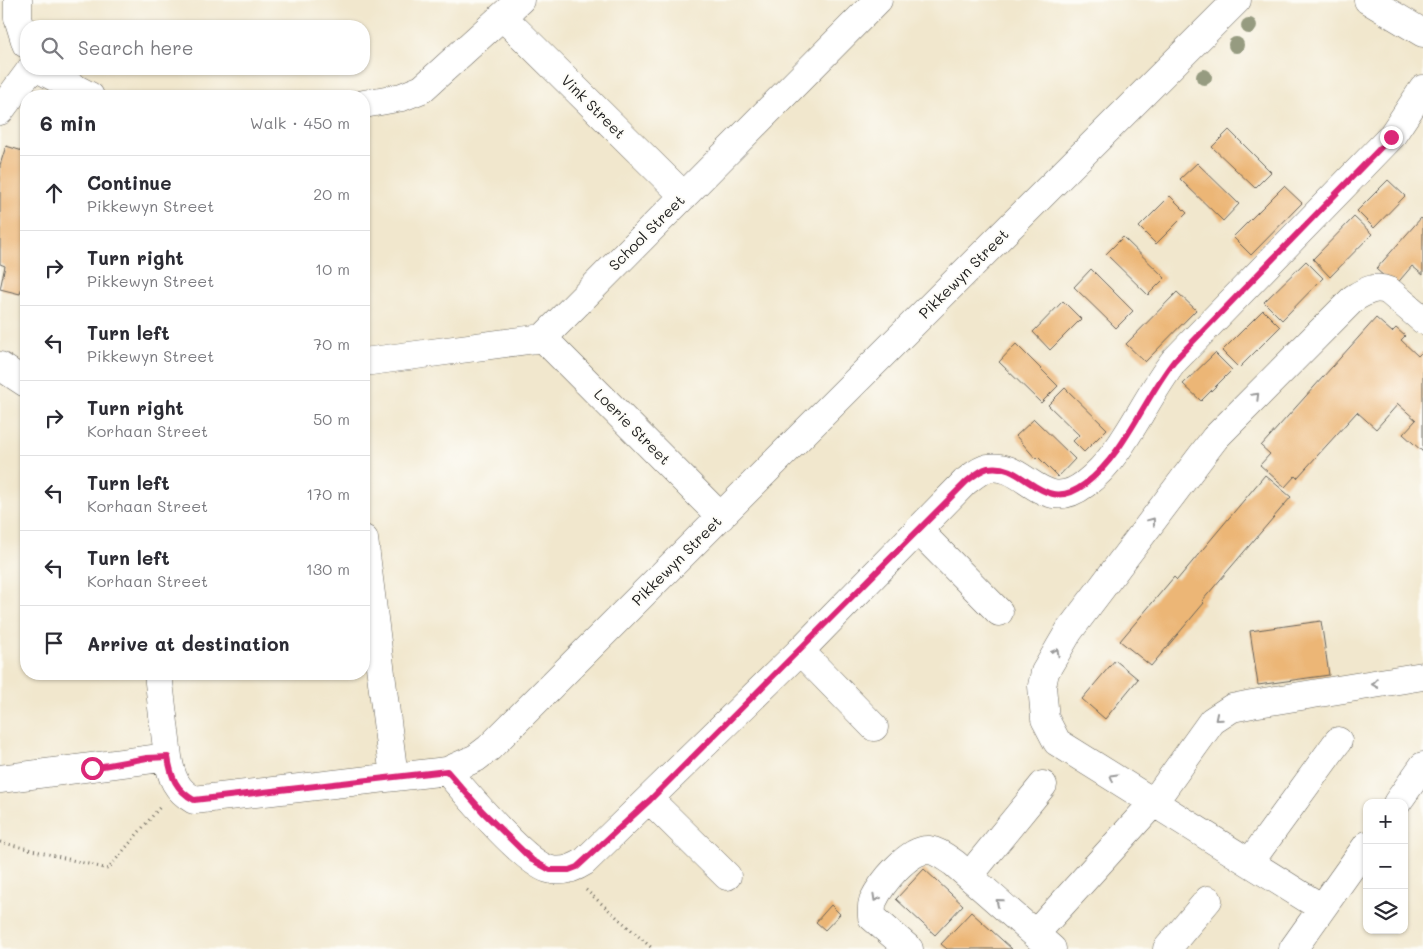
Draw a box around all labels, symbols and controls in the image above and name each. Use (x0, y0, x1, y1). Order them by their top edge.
search box (20, 20, 370, 75)
icon: search (38, 34, 66, 62)
text: Search here (78, 35, 194, 60)
street label: Vink Street (557, 70, 630, 143)
text: 6 min (40, 109, 96, 136)
text: Walk · 450 m (250, 112, 350, 133)
route end (1380, 126, 1403, 149)
text: Continue (87, 170, 172, 195)
icon: ahead (40, 179, 68, 207)
text: 20 m (313, 183, 350, 204)
street label: School Street (604, 190, 689, 275)
text: Pikkewyn Street (87, 195, 214, 216)
street label: Pikkewyn Street (914, 224, 1013, 323)
text: Turn right (87, 245, 184, 270)
icon: right (40, 254, 68, 282)
text: 10 m (315, 258, 350, 279)
text: Pikkewyn Street (87, 270, 214, 291)
text: Turn left (87, 320, 170, 345)
icon: left (40, 329, 68, 357)
text: 70 m (313, 333, 350, 354)
text: Pikkewyn Street (87, 345, 214, 366)
street label: Loerie Street (590, 384, 675, 469)
one-way arrow (1250, 393, 1259, 402)
text: Turn right (87, 395, 184, 420)
icon: right (40, 404, 68, 432)
text: 50 m (313, 408, 350, 429)
text: Korhaan Street (87, 420, 208, 441)
text: Turn left (87, 470, 170, 495)
icon: left (40, 479, 68, 507)
text: 170 m (306, 483, 350, 504)
text: Korhaan Street (87, 495, 208, 516)
street label: Pikkewyn Street (627, 511, 726, 610)
one-way arrow (1146, 517, 1155, 527)
text: Turn left (87, 545, 170, 570)
icon: left (40, 554, 68, 582)
text: 130 m (306, 558, 350, 579)
text: Korhaan Street (87, 570, 208, 591)
icon: arrive (40, 629, 68, 657)
text: Arrive at destination (87, 631, 290, 656)
one-way arrow (1049, 648, 1059, 657)
one-way arrow (1371, 678, 1379, 689)
one-way arrow (1214, 712, 1223, 721)
route start (81, 757, 104, 780)
one-way arrow (1109, 773, 1118, 783)
map controls (1363, 799, 1408, 934)
button: + (1363, 799, 1408, 844)
button: − (1363, 844, 1408, 889)
button: layers (1363, 889, 1408, 934)
one-way arrow (872, 893, 882, 902)
one-way arrow (995, 898, 1004, 907)

